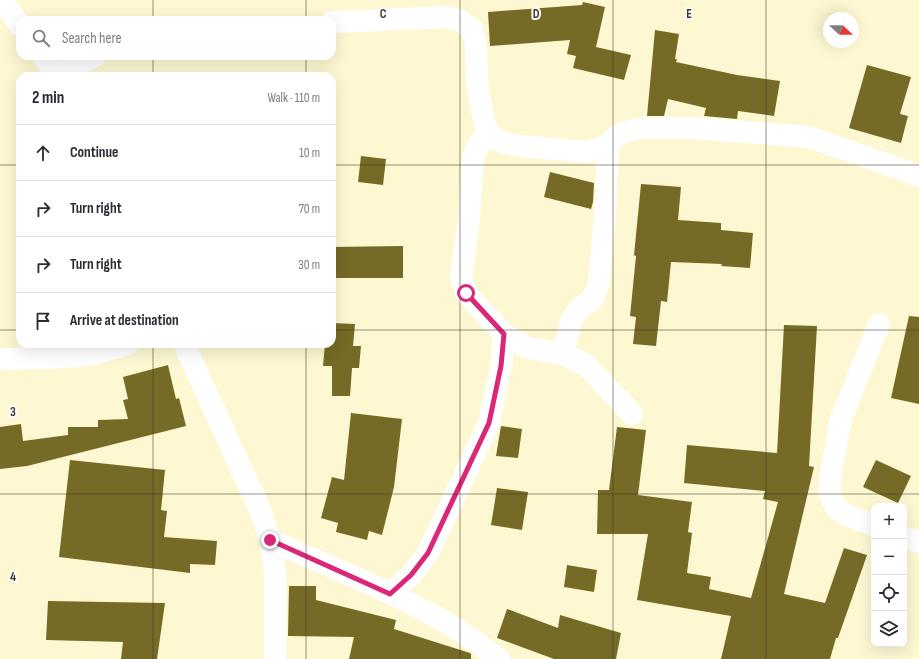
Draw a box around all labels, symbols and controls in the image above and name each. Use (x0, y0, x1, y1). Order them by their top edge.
text: C (380, 6, 387, 22)
text: D (533, 6, 540, 22)
text: E (686, 6, 692, 22)
north arrow (823, 12, 859, 48)
search box (16, 16, 336, 60)
icon: search (30, 27, 52, 49)
text: Search here (62, 29, 122, 48)
text: 2 min (32, 88, 64, 108)
text: Walk · 110 m (267, 90, 320, 106)
icon: ahead (32, 142, 54, 164)
text: Continue (70, 143, 119, 162)
text: 10 m (299, 145, 320, 161)
icon: right (32, 198, 54, 220)
text: Turn right (70, 199, 122, 218)
text: 70 m (299, 201, 320, 217)
icon: right (32, 254, 54, 276)
text: Turn right (70, 255, 122, 274)
text: 30 m (298, 257, 320, 273)
route start (457, 284, 475, 302)
icon: arrive (32, 310, 54, 332)
text: Arrive at destination (70, 311, 179, 330)
text: 3 (10, 404, 16, 420)
map controls (871, 503, 907, 647)
button: + (871, 503, 907, 539)
route end (261, 531, 279, 549)
button: − (871, 539, 907, 575)
text: 4 (10, 569, 16, 585)
button: locate (871, 575, 907, 611)
button: layers (871, 611, 907, 647)

